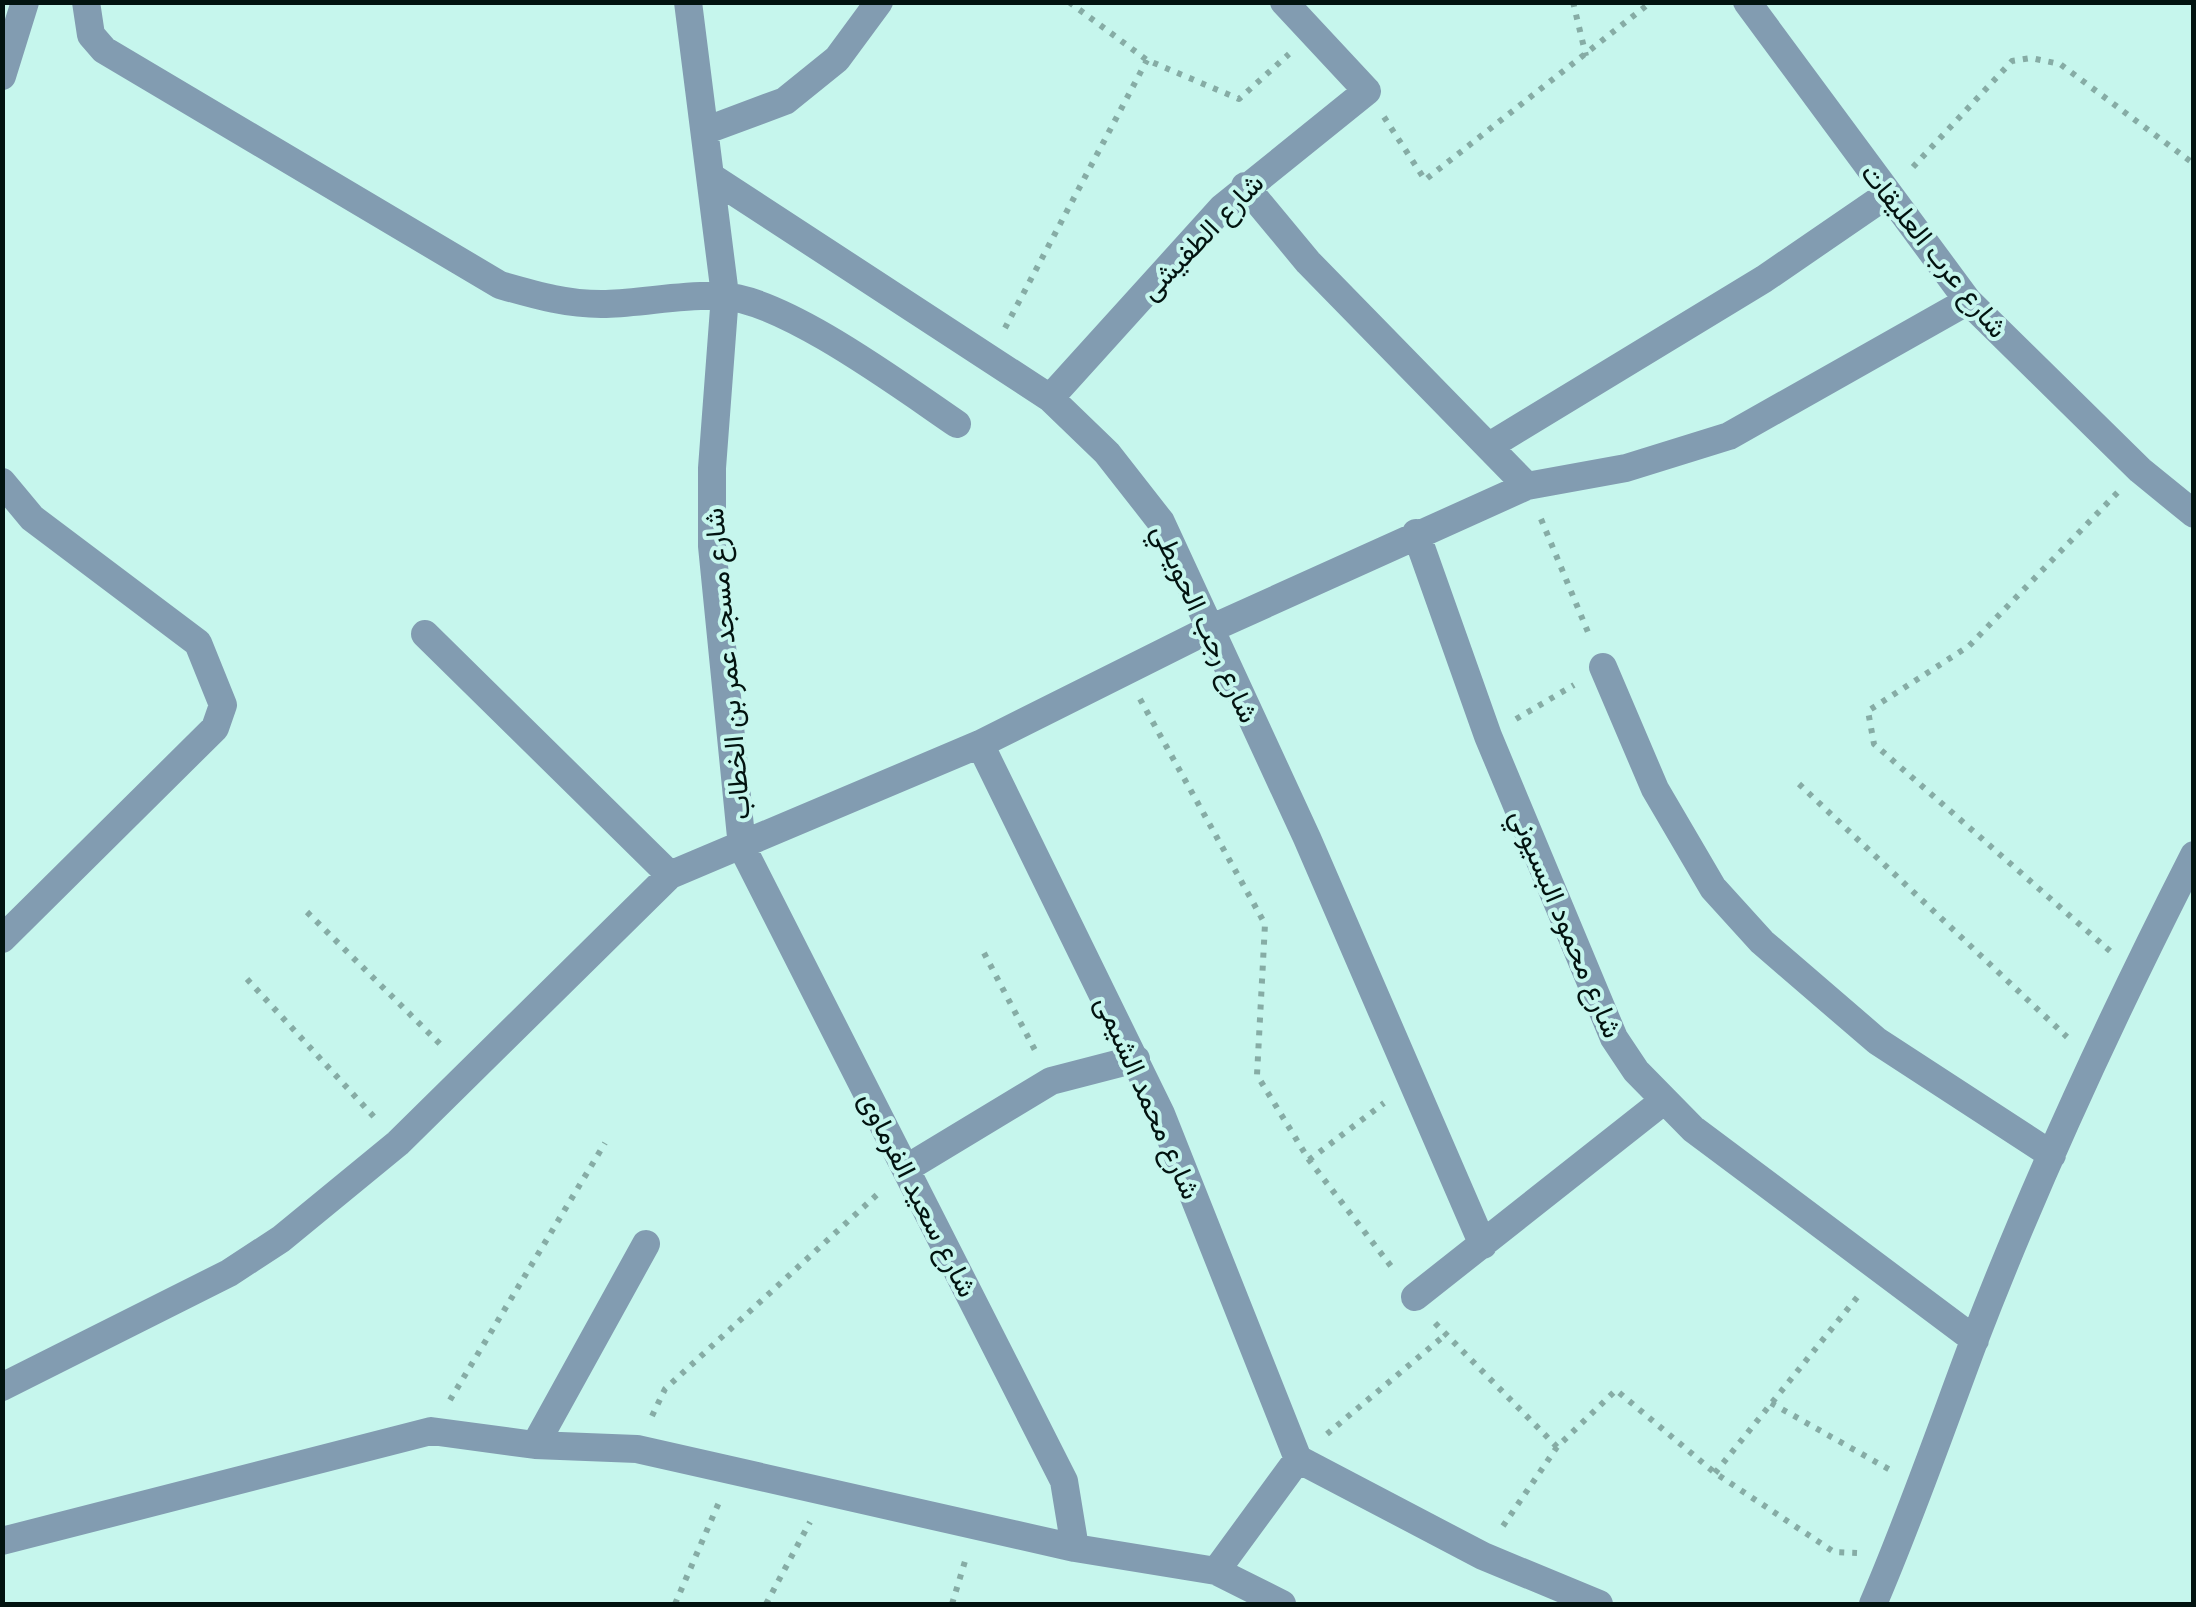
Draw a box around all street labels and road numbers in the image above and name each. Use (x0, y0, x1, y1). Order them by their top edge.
street label: شارع عرب العليقات (1852, 155, 2017, 346)
street label: شارع الطفيشى (1131, 164, 1272, 308)
street label: شارع مسجد عمر بن الخطاب (694, 506, 759, 822)
street label: شارع رجب الحويطي (1139, 518, 1268, 731)
street label: شارع محمود البسيوني (1497, 803, 1632, 1045)
street label: شارع محمد الشيمى (1087, 989, 1210, 1205)
street label: شارع سعيد الفرماوى (850, 1085, 987, 1304)

